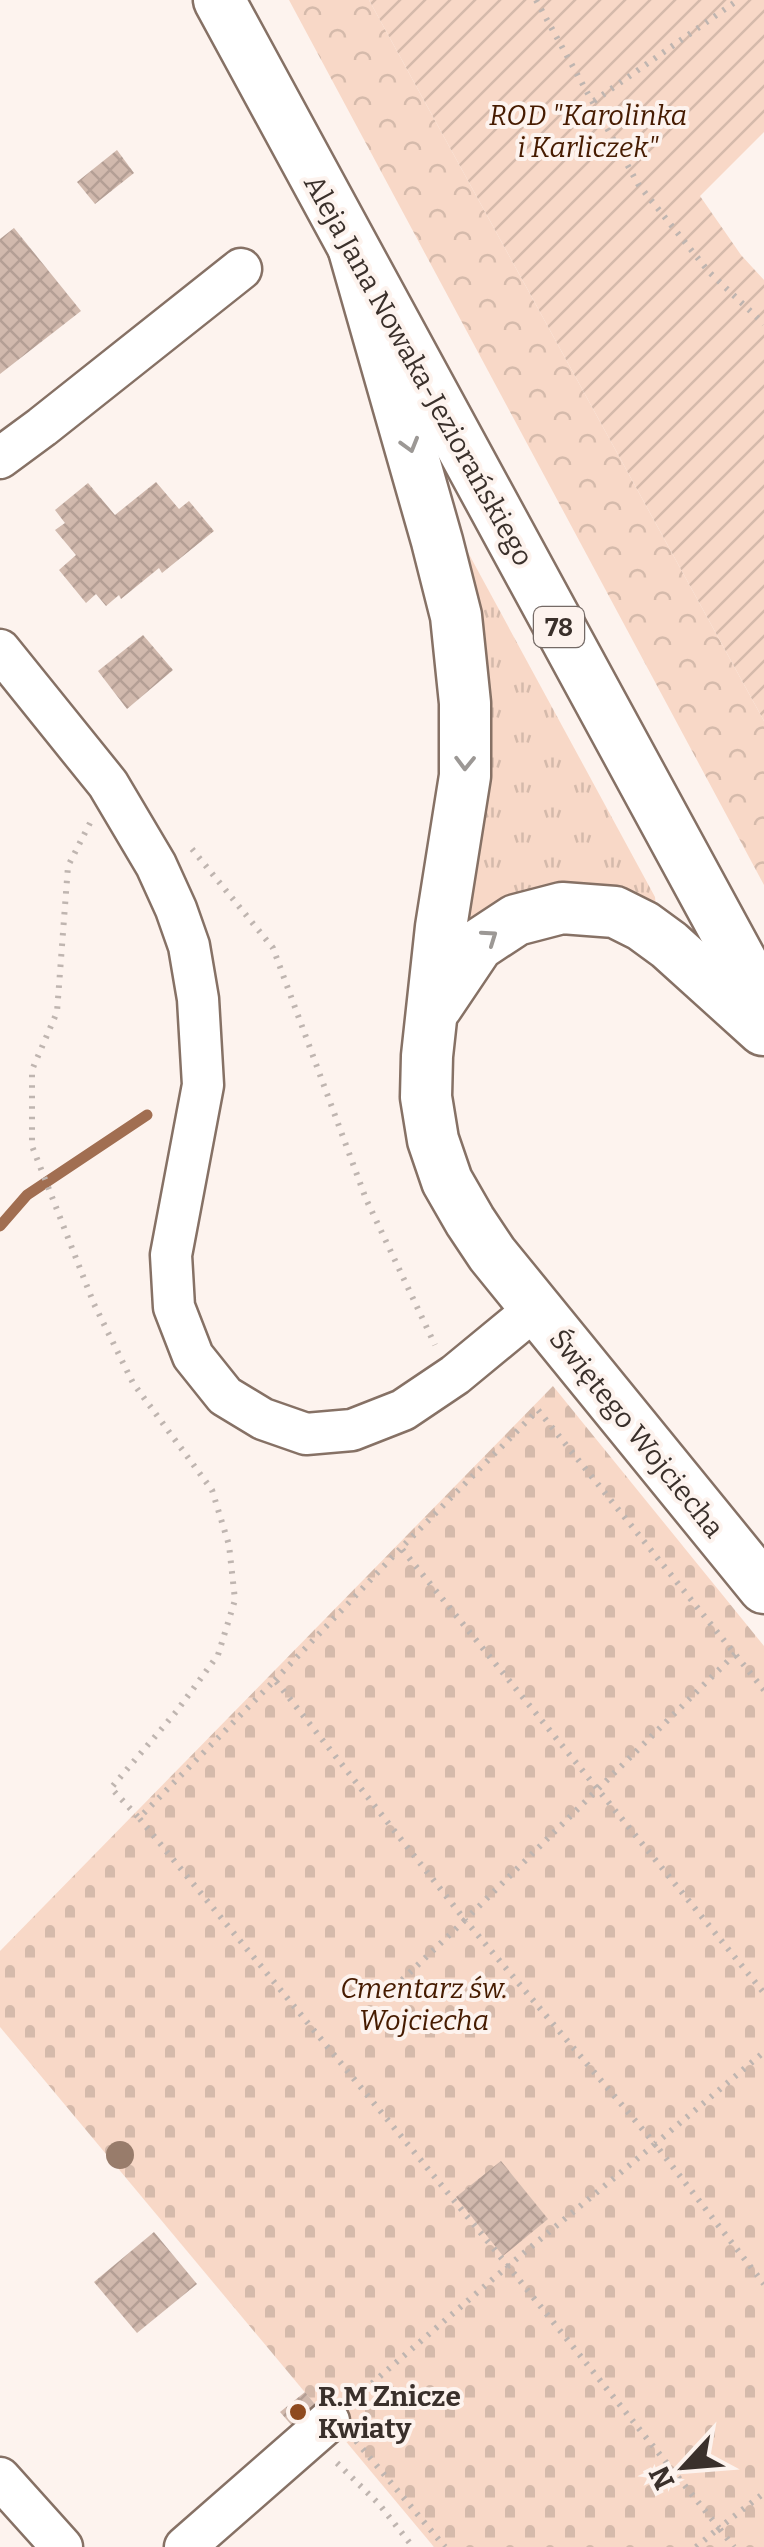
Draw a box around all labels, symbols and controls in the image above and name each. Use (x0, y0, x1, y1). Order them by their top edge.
park label: ROD "Karolinka i Karliczek" (489, 99, 687, 164)
street label: Aleja Jana Nowaka-Jeziorańskiego (297, 169, 540, 571)
one-way arrow (398, 436, 419, 453)
road number: 78 (534, 607, 584, 647)
one-way arrow (454, 756, 476, 772)
one-way arrow (479, 931, 497, 949)
street label: Świętego Wojciecha (543, 1323, 731, 1544)
park label: Cmentarz św. Wojciecha (340, 1972, 508, 2037)
place label: R.M Znicze Kwiaty (318, 2380, 461, 2445)
marker: R.M Znicze Kwiaty (287, 2401, 309, 2423)
north arrow (634, 2417, 734, 2517)
text: N (642, 2461, 682, 2495)

